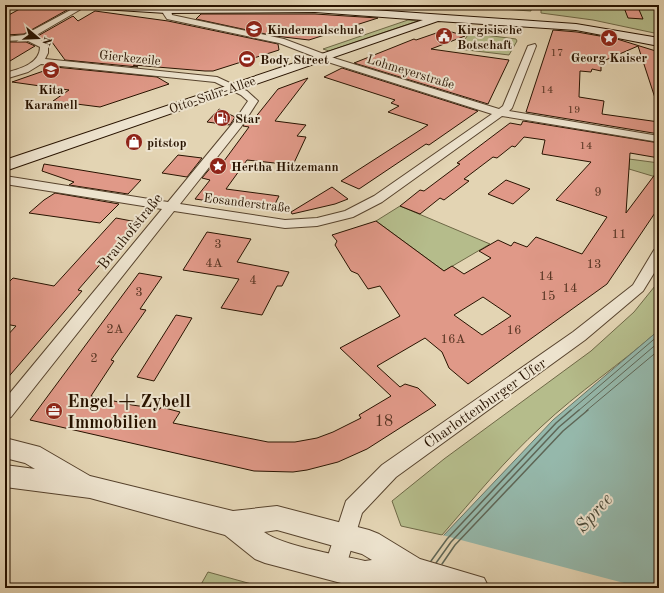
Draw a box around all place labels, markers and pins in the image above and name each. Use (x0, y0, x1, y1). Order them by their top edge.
school or university icon: Kindermalschule (244, 19, 264, 39)
place label: Kindermalschule (267, 24, 364, 37)
place label: Kirgisische Botschaft (457, 24, 522, 52)
public building icon: Kirgisische Botschaft (434, 26, 454, 46)
place icon: Georg Kaiser (599, 28, 619, 48)
sports icon: Body Street (237, 49, 257, 69)
place label: Georg Kaiser (571, 52, 648, 65)
place label: Body Street (260, 54, 329, 67)
school or university icon: Kita Karamell (41, 60, 61, 80)
place label: Kita Karamell (24, 84, 78, 112)
fuel station icon: Star (212, 108, 232, 128)
place label: Star (235, 113, 260, 126)
shop icon: pitstop (124, 132, 144, 152)
place label: pitstop (147, 137, 187, 150)
place icon: Hertha Hitzemann (208, 156, 228, 176)
place label: Hertha Hitzemann (231, 161, 339, 174)
place label: Engel + Zybell Immobilien (67, 393, 191, 432)
office icon: Engel + Zybell Immobilien (44, 401, 64, 421)

